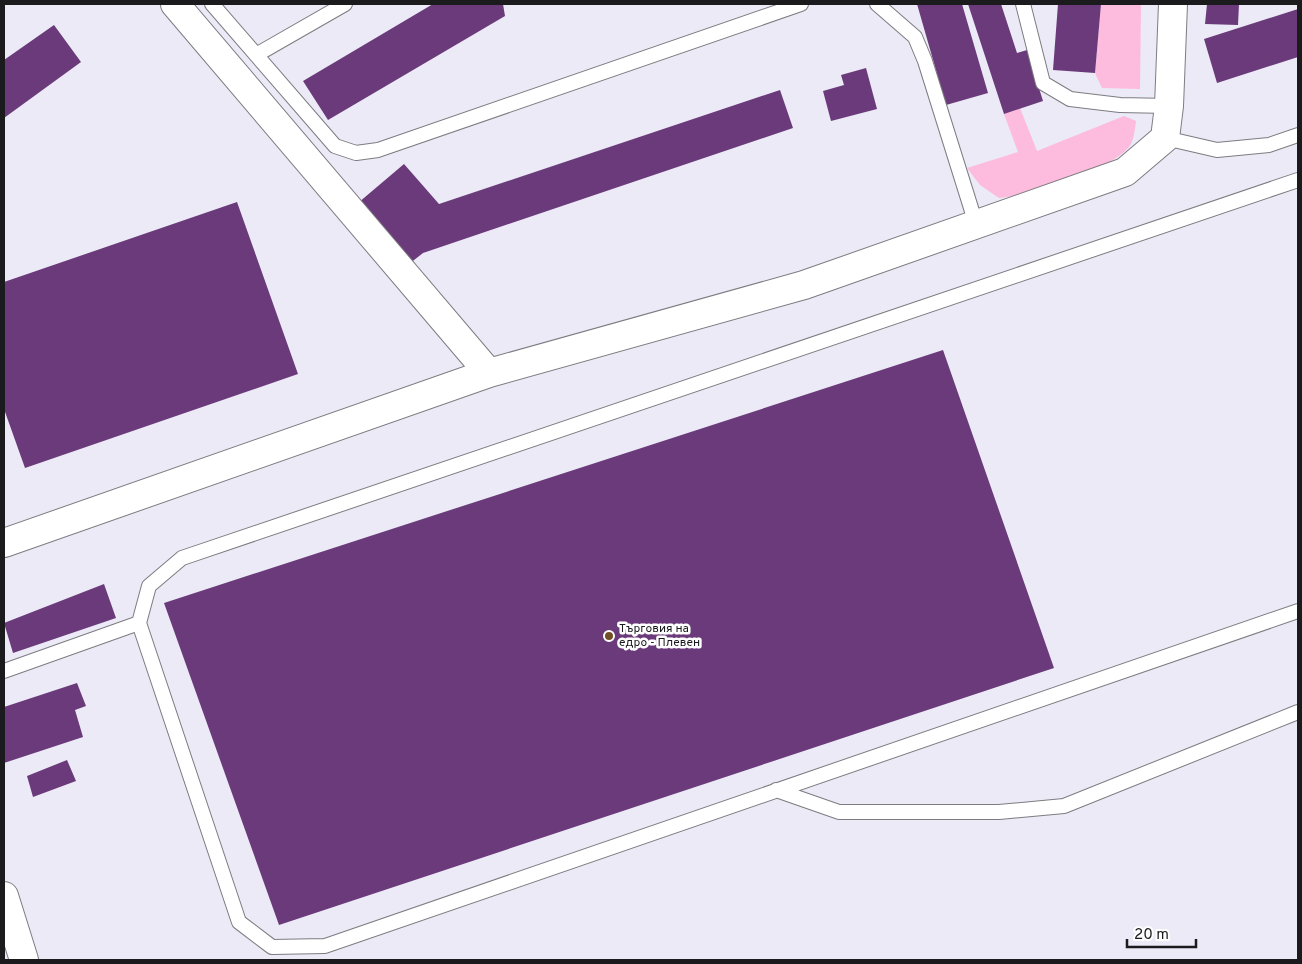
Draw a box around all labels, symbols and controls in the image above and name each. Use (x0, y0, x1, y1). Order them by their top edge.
place label: Търговия на едро - Плевен (619, 621, 700, 651)
marker: Търговия на едро - Плевен (603, 630, 615, 642)
scale bar (1127, 916, 1196, 948)
text: 20 m (1134, 926, 1169, 945)

